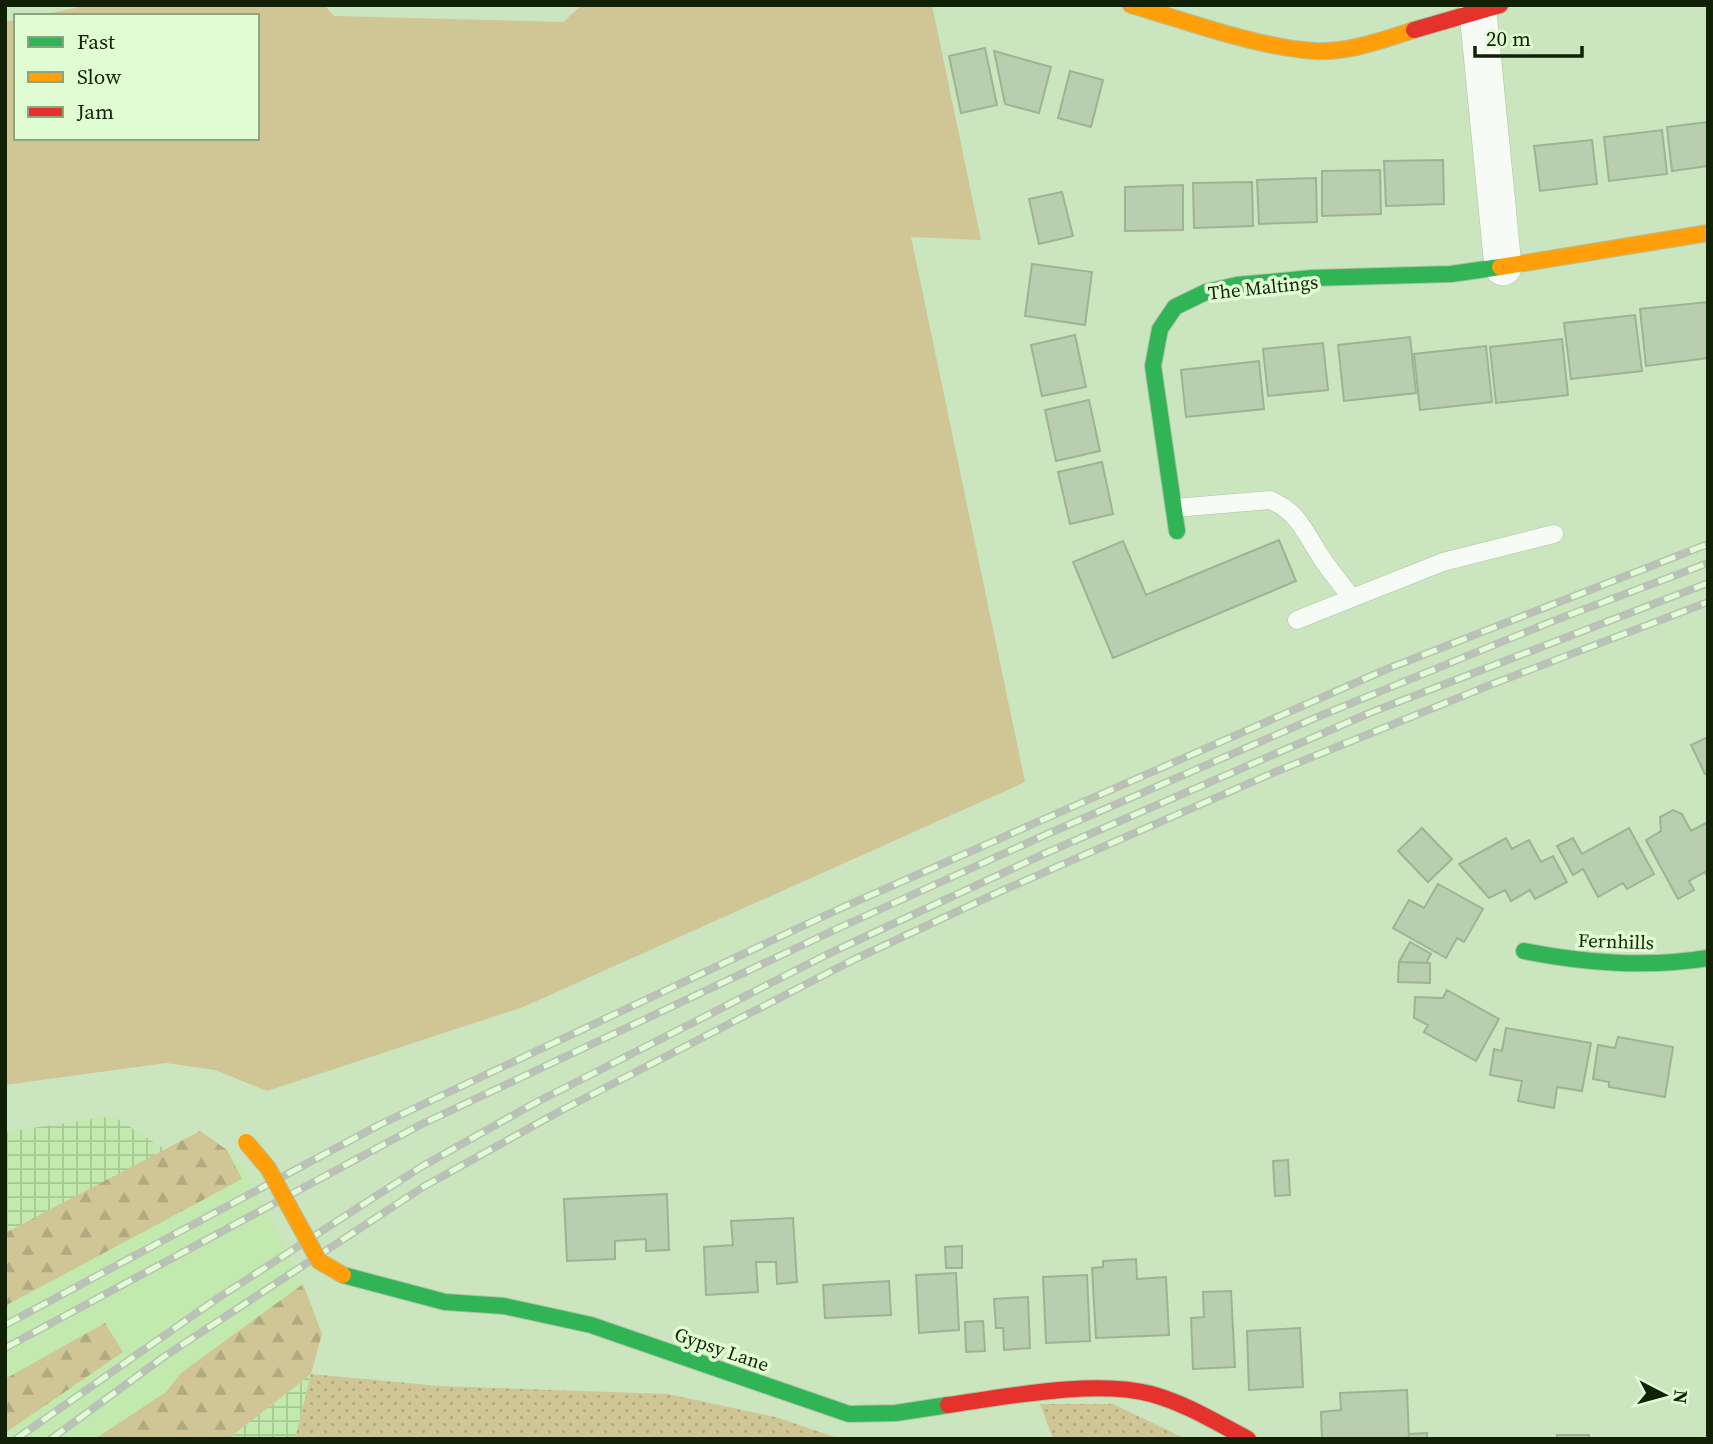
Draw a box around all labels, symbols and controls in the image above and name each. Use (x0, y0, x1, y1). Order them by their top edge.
legend (14, 14, 259, 140)
scale bar (1475, 14, 1582, 58)
text: 20 m (1486, 24, 1531, 53)
text: Fast (77, 27, 115, 56)
text: Slow (77, 62, 121, 91)
text: Jam (76, 97, 114, 126)
street label: The Maltings (1207, 268, 1319, 306)
street label: Fernhills (1578, 927, 1654, 955)
street label: Gypsy Lane (671, 1321, 773, 1377)
north arrow (1629, 1360, 1699, 1430)
text: N (1667, 1389, 1695, 1405)

